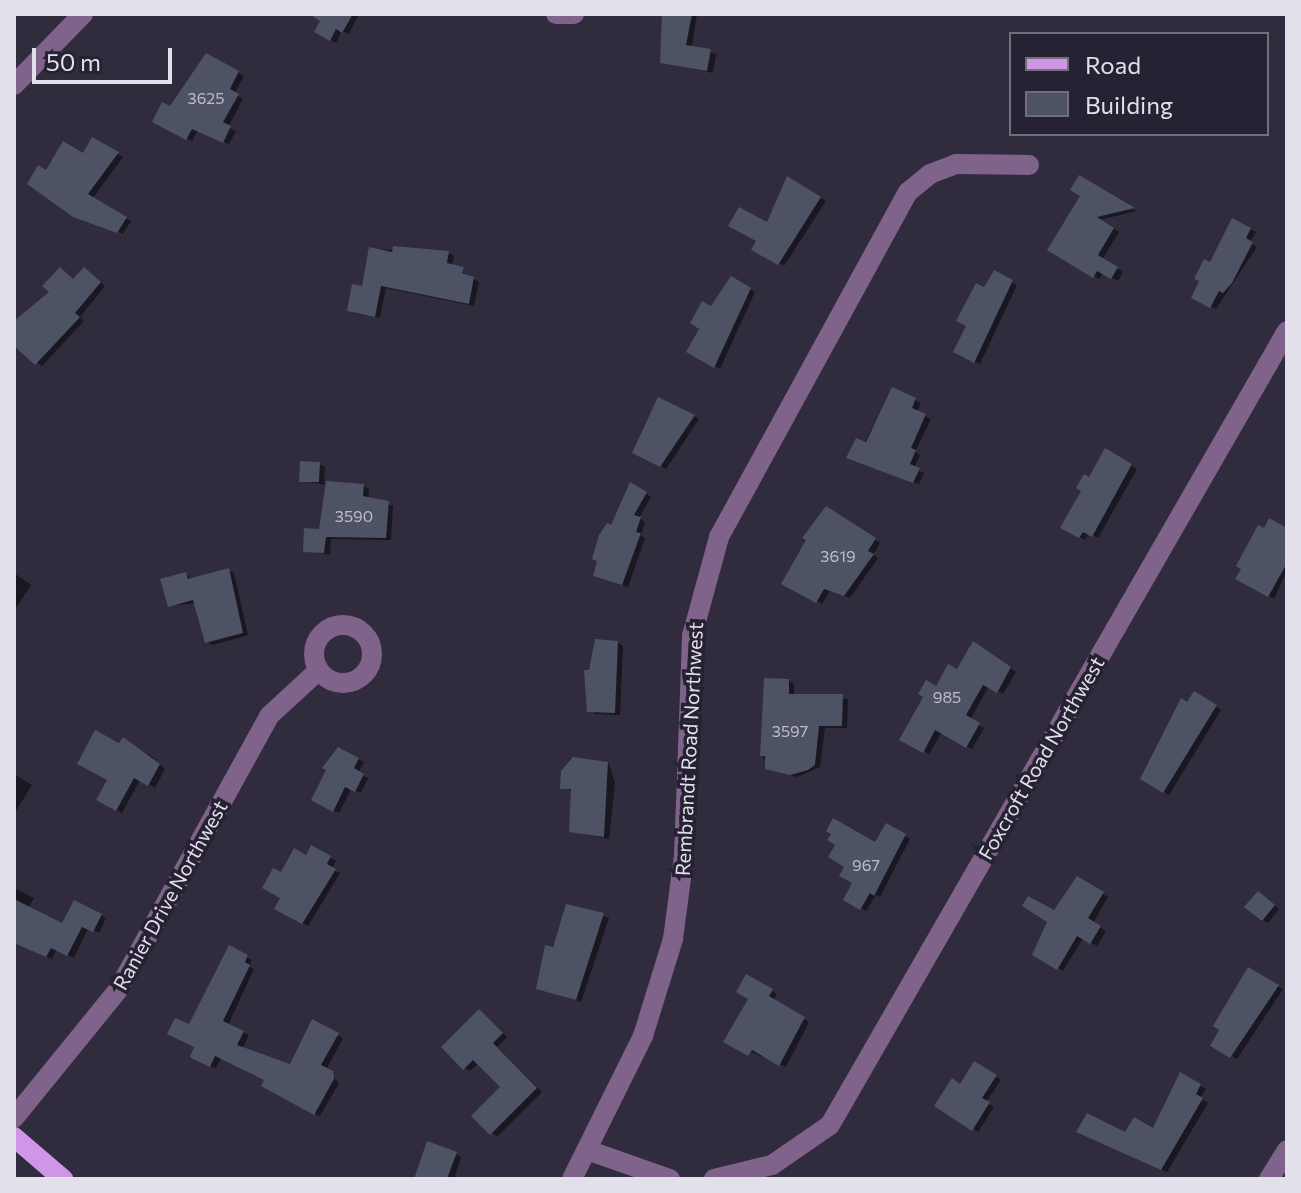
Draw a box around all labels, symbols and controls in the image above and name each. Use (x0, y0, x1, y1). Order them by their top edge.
scale bar (36, 32, 176, 82)
legend (1009, 32, 1269, 136)
text: 50 m (46, 47, 101, 76)
text: Road (1085, 50, 1141, 79)
house number: 3625 (188, 88, 224, 108)
text: Building (1085, 90, 1173, 119)
house number: 3590 (335, 506, 373, 526)
house number: 3619 (820, 546, 856, 566)
street label: Rembrandt Road Northwest (670, 621, 708, 877)
street label: Foxcroft Road Northwest (973, 652, 1109, 864)
house number: 985 (933, 687, 961, 707)
house number: 3597 (772, 721, 808, 741)
street label: Ranier Drive Northwest (108, 796, 232, 994)
house number: 967 (852, 855, 880, 875)

